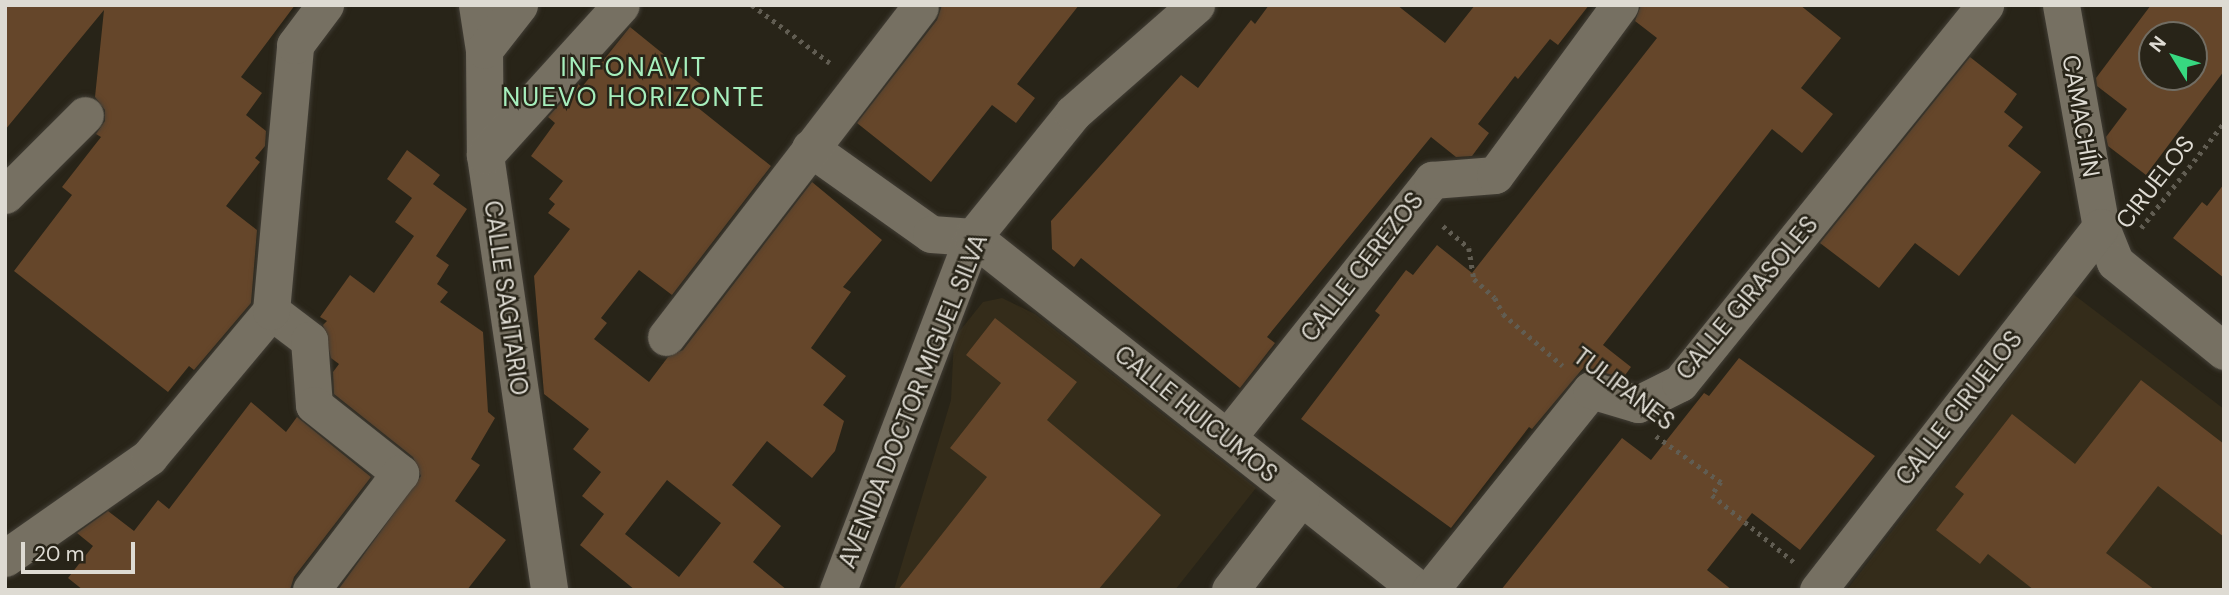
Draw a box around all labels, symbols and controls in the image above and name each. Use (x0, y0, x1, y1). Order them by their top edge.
north arrow (2138, 21, 2208, 91)
text: N (2144, 31, 2172, 57)
district label: INFONAVIT NUEVO HORIZONTE (504, 52, 764, 114)
street label: CAMACHÍN (2056, 53, 2106, 179)
street label: CIRUELOS (2110, 130, 2200, 234)
street label: CALLE CEREZOS (1295, 187, 1429, 347)
street label: CALLE SAGITARIO (478, 199, 534, 397)
street label: CALLE GIRASOLES (1670, 210, 1824, 386)
street label: AVENIDA DOCTOR MIGUEL SILVA (833, 230, 993, 572)
street label: CALLE CIRUELOS (1890, 325, 2028, 491)
street label: CALLE HUICUMOS (1109, 339, 1283, 489)
street label: TULIPANES (1568, 342, 1680, 436)
scale bar (24, 528, 138, 572)
text: 20 m (34, 540, 85, 568)

